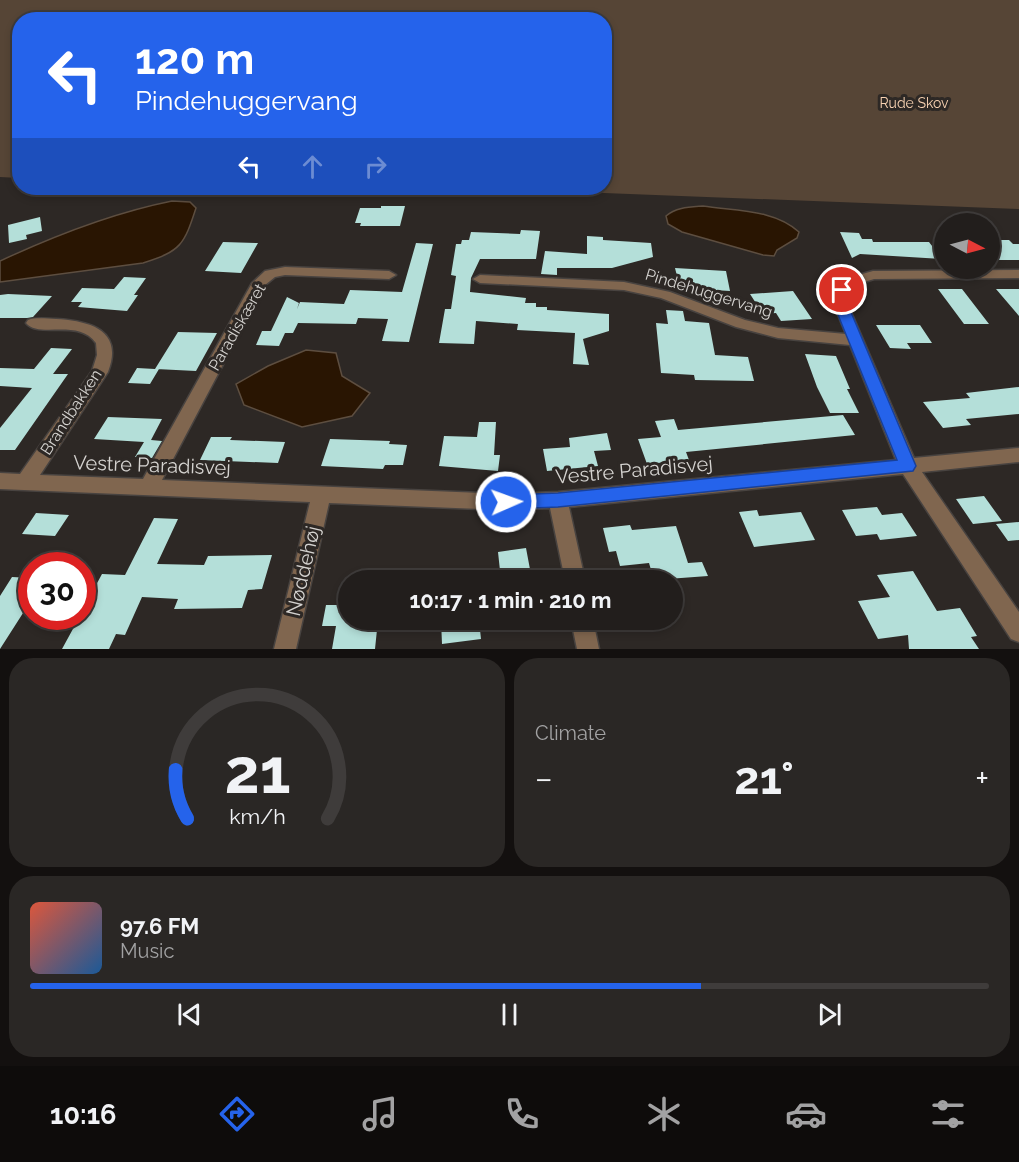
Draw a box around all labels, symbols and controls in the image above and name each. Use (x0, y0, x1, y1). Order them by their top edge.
text: 120 m (135, 35, 254, 84)
icon: left (36, 36, 114, 114)
text: Pindehuggervang (135, 85, 358, 116)
park label: Rude Skov (880, 95, 949, 111)
icon: left (233, 150, 266, 183)
icon: ahead (296, 150, 329, 183)
icon: right (359, 150, 392, 183)
north arrow (934, 213, 1000, 279)
map controls (934, 213, 1000, 279)
pin (816, 264, 867, 315)
street label: Pindehuggervang (643, 265, 775, 321)
icon: arrive (825, 273, 858, 306)
street label: Paradiskæret (204, 280, 270, 374)
street label: Brandbakken (36, 366, 106, 458)
street label: Vestre Paradisvej (73, 450, 231, 480)
street label: Vestre Paradisvej (554, 451, 714, 489)
position arrow (474, 470, 538, 534)
street label: Nøddehøj (281, 524, 325, 618)
speed limit sign: 30 (18, 552, 96, 630)
text: 10:17 · 1 min · 210 m (409, 587, 612, 613)
text: Climate (535, 721, 606, 745)
text: 21 (224, 734, 290, 808)
text: 21° (734, 752, 794, 805)
text: − (535, 759, 553, 798)
text: + (975, 759, 989, 798)
text: km/h (229, 805, 285, 830)
text: 97.6 FM (120, 913, 199, 939)
text: Music (120, 939, 174, 963)
icon: previous (173, 998, 206, 1031)
icon: pause (493, 998, 526, 1031)
icon: next (813, 998, 846, 1031)
icon: directions (216, 1093, 258, 1135)
icon: music (359, 1093, 401, 1135)
icon: phone (501, 1093, 543, 1135)
icon: climate (643, 1093, 685, 1135)
icon: car (785, 1093, 827, 1135)
icon: filters (927, 1093, 969, 1135)
text: 10:16 (50, 1099, 116, 1130)

